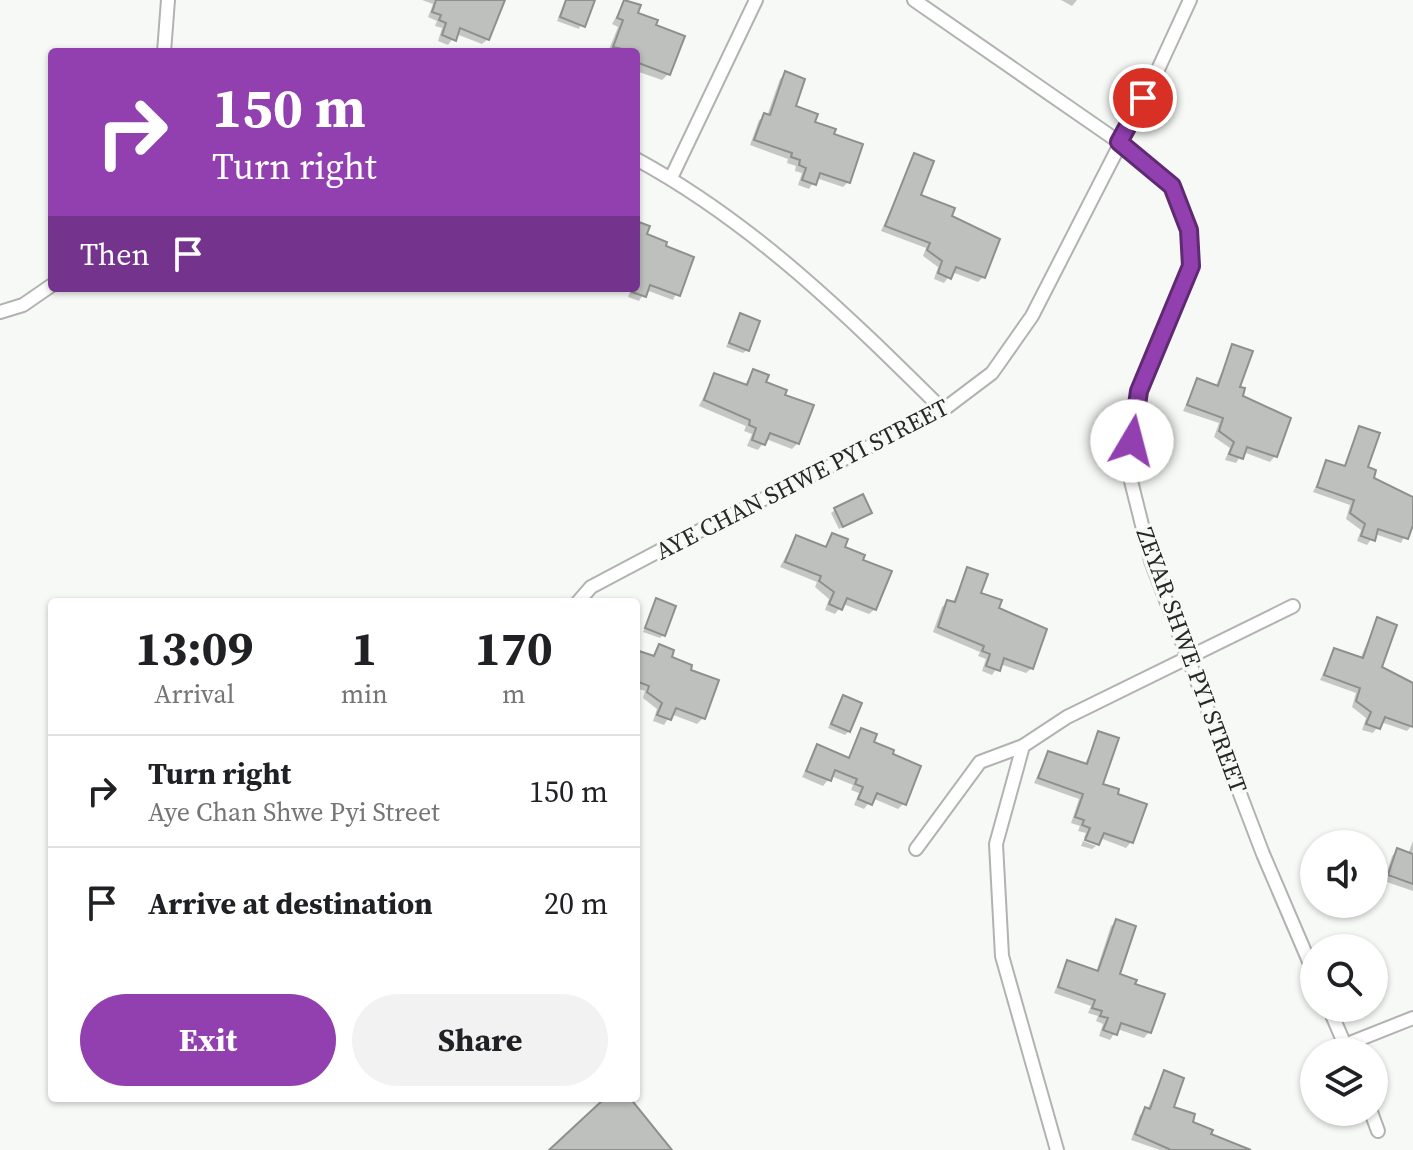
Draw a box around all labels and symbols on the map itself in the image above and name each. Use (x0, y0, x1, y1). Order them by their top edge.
pin (1109, 64, 1177, 132)
street label: AYE CHAN SHWE PYI STREET (650, 390, 955, 567)
position arrow (1090, 399, 1174, 483)
street label: ZEYAR SHWE PYI STREET (1129, 523, 1256, 798)

